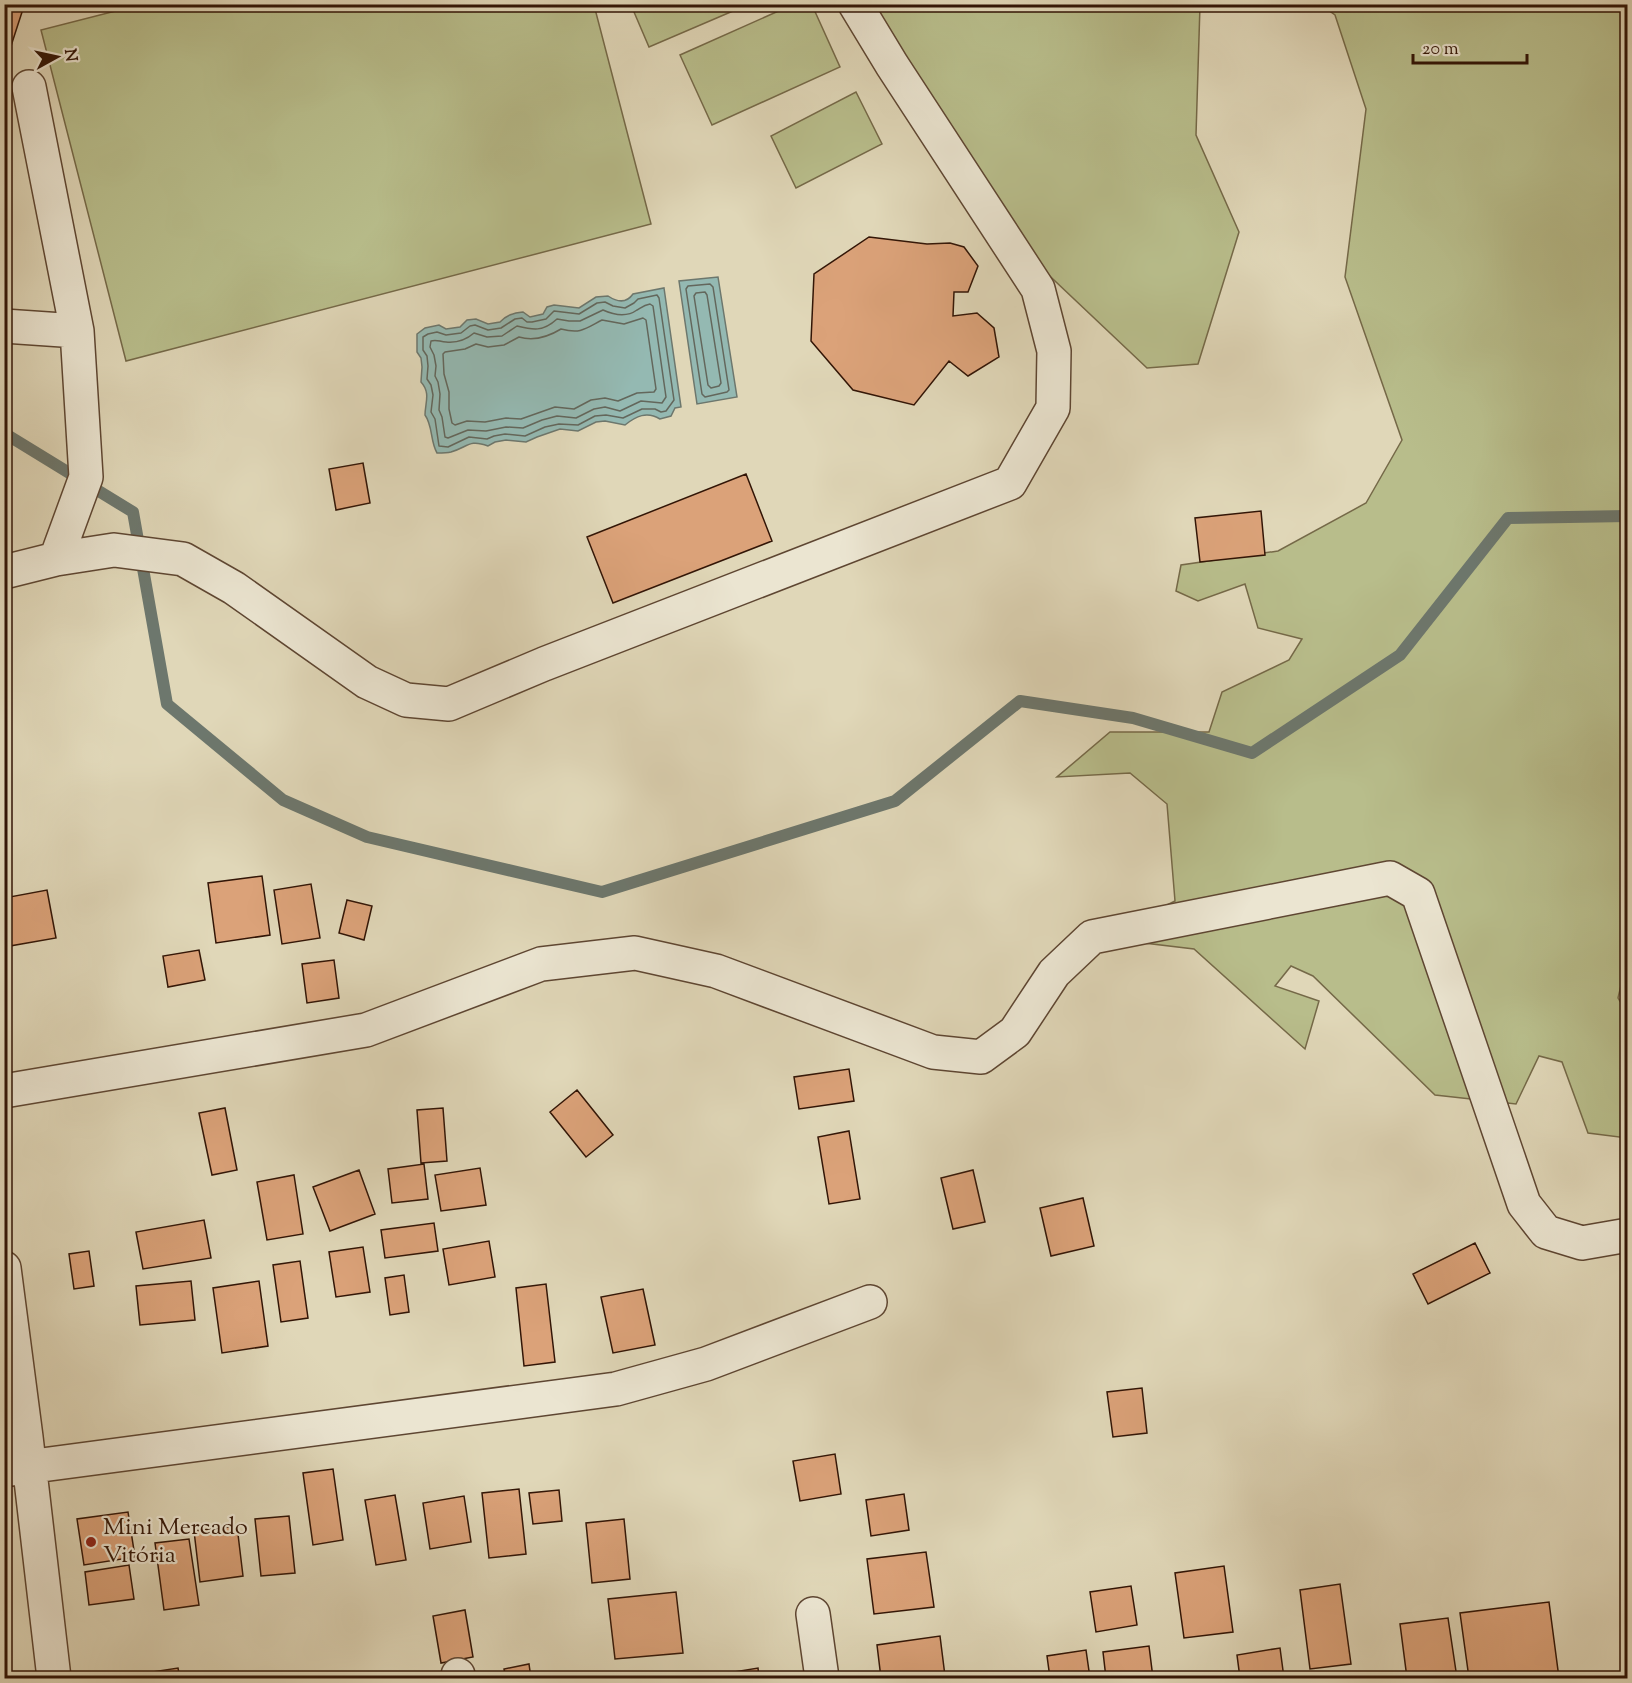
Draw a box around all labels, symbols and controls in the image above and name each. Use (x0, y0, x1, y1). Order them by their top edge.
north arrow (27, 27, 87, 87)
scale bar (1413, 27, 1527, 65)
text: 20 m (1422, 37, 1459, 63)
text: N (57, 47, 82, 63)
place label: Mini Mercado Vitória (103, 1511, 248, 1573)
marker: Mini Mercado Vitória (84, 1535, 98, 1549)

